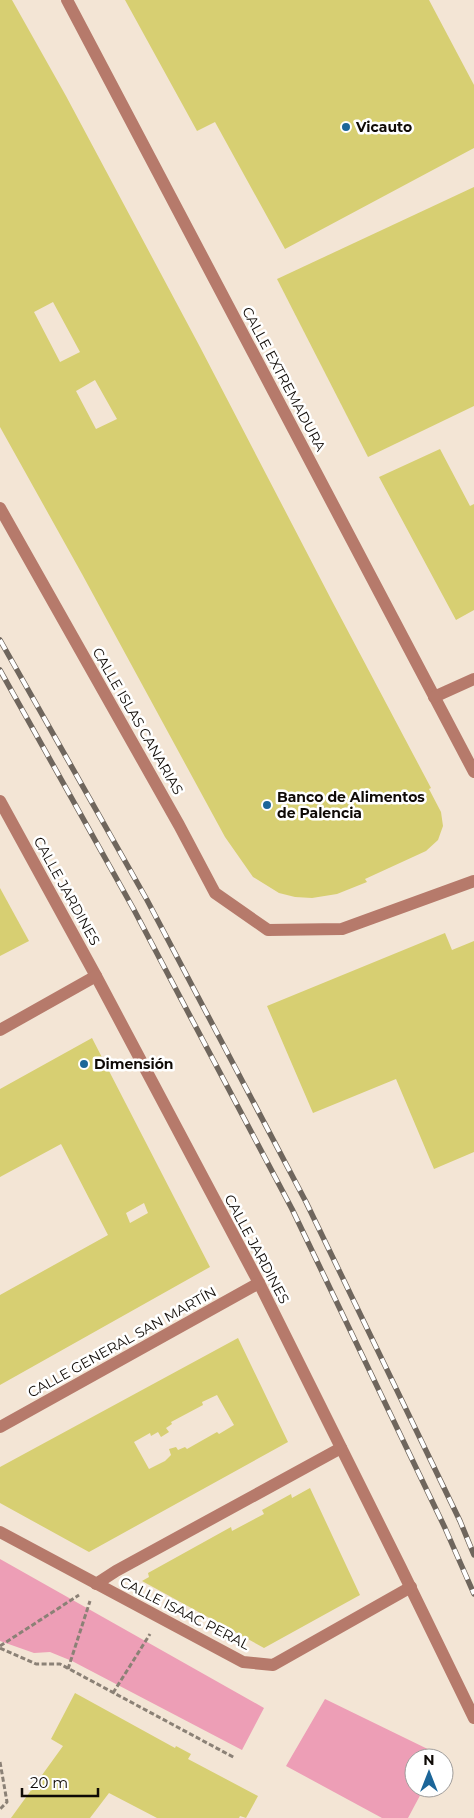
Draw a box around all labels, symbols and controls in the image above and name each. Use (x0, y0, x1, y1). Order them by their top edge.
place label: Vicauto (355, 118, 412, 136)
marker: Vicauto (340, 121, 352, 133)
street label: CALLE EXTREMADURA (238, 304, 330, 455)
street label: CALLE ISLAS CANARIAS (89, 644, 187, 798)
place label: Banco de Alimentos de Palencia (277, 788, 425, 822)
marker: Banco de Alimentos de Palencia (261, 799, 273, 811)
street label: CALLE JARDINES (30, 834, 104, 948)
place label: Dimensión (94, 1055, 174, 1073)
marker: Dimensión (78, 1058, 90, 1070)
street label: CALLE JARDINES (221, 1191, 293, 1307)
street label: CALLE GENERAL SAN MARTÍN (24, 1282, 220, 1402)
street label: CALLE ISAAC PERAL (117, 1572, 254, 1654)
north arrow (404, 1748, 454, 1798)
text: N (423, 1751, 435, 1769)
scale bar (22, 1766, 99, 1798)
text: 20 m (30, 1773, 68, 1792)

